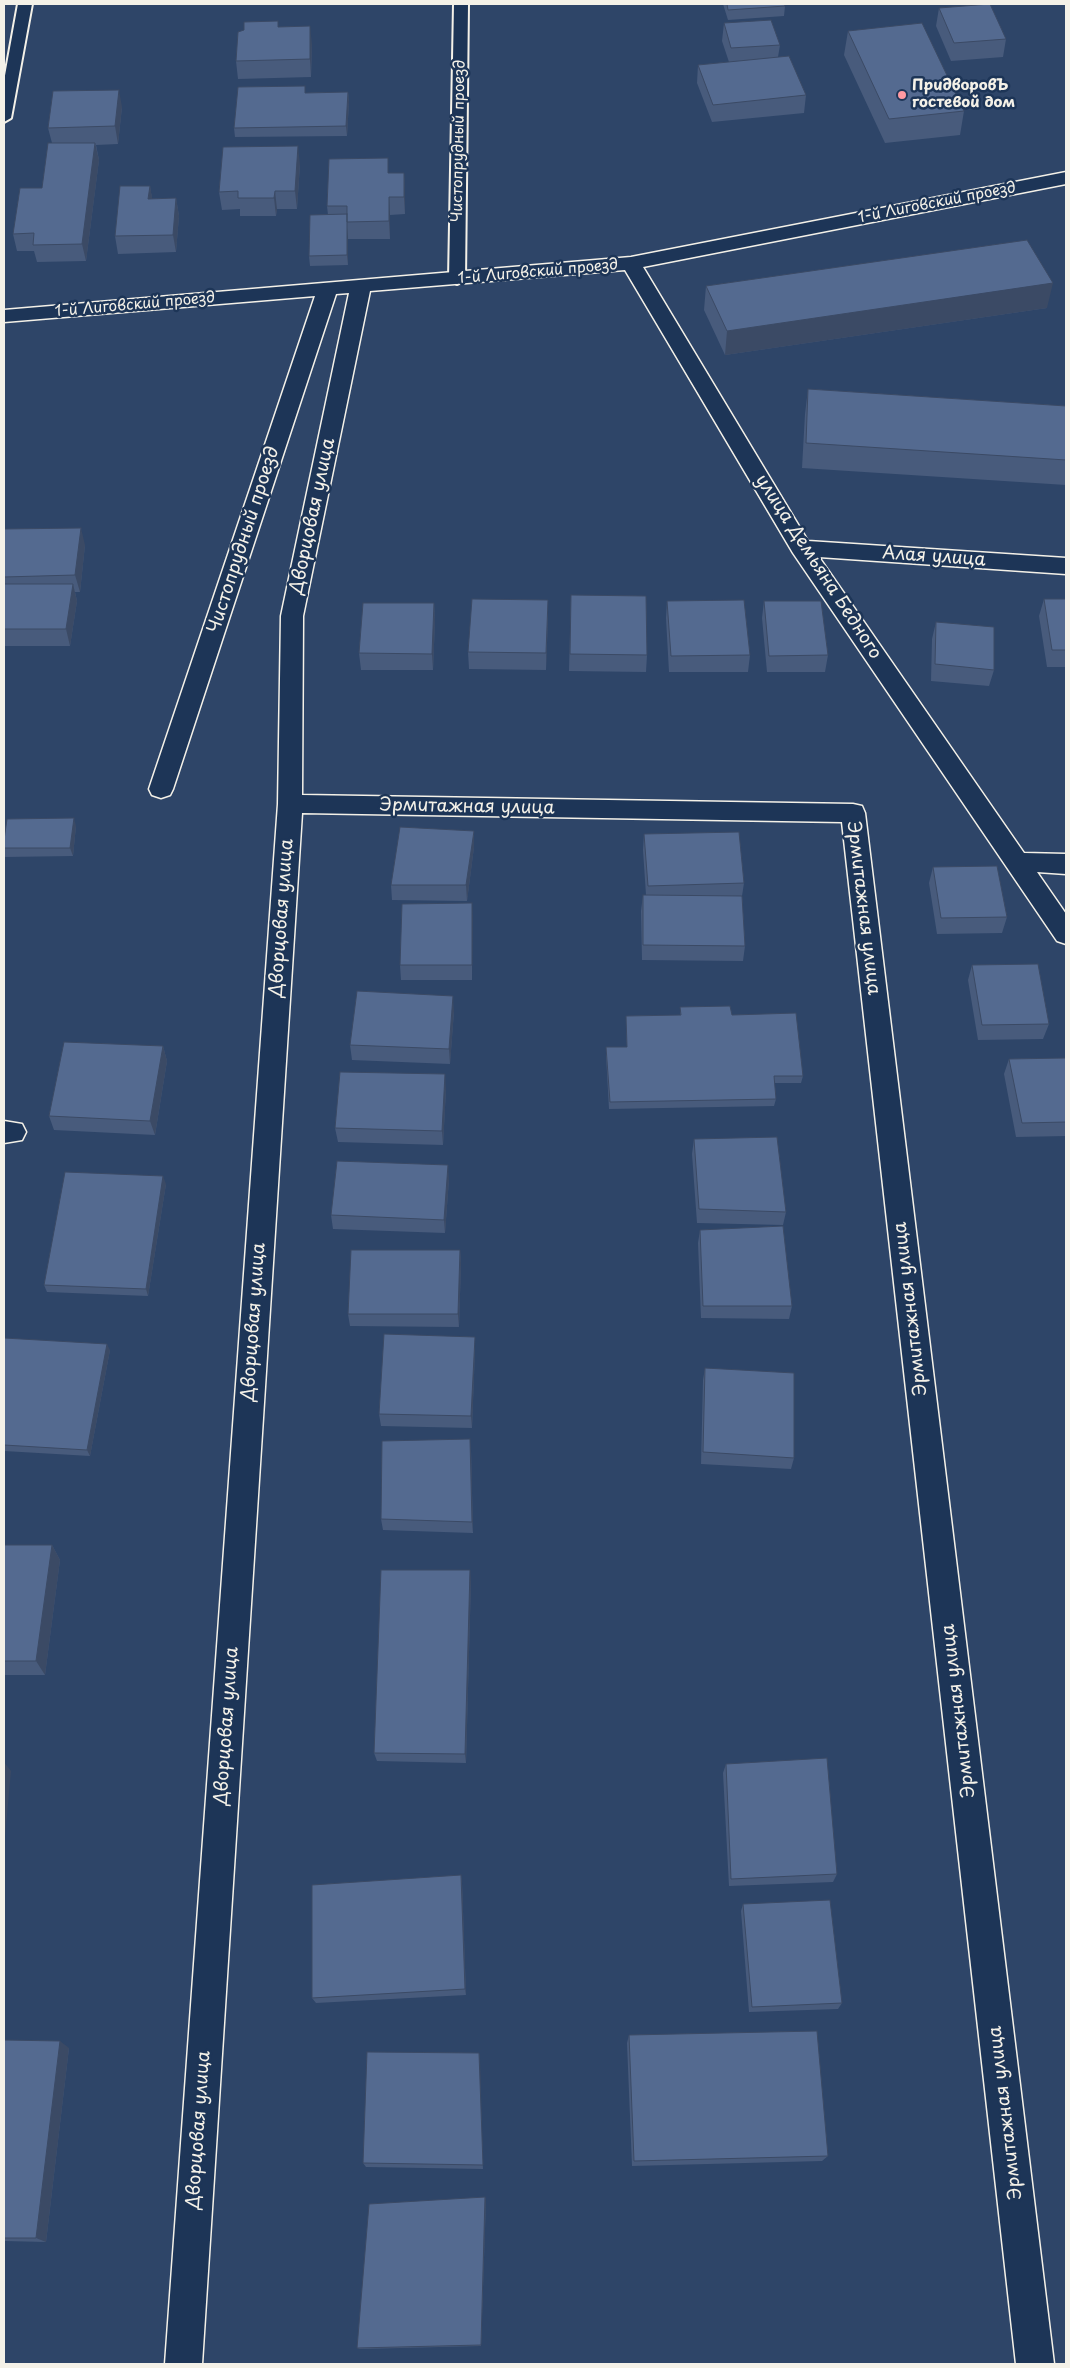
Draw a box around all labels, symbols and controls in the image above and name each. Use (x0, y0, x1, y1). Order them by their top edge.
street label: Чистопрудный проезд (449, 60, 469, 222)
place label: ПридворовЪ гостевой дом (912, 77, 1015, 112)
marker: ПридворовЪ гостевой дом (896, 89, 908, 101)
street label: 1-й Лиговский проезд (856, 179, 1018, 227)
street label: 1-й Лиговский проезд (457, 256, 619, 288)
street label: 1-й Лиговский проезд (54, 289, 216, 321)
street label: Дворцовая улица (286, 436, 340, 596)
street label: Чистопрудный проезд (204, 444, 284, 636)
street label: улица Демьяна Бедного (750, 471, 886, 663)
street label: Алая улица (882, 543, 986, 571)
street label: Эрмитажная улица (379, 795, 555, 819)
street label: Эрмитажная улица (842, 820, 884, 996)
street label: Дворцовая улица (266, 838, 298, 998)
street label: Эрмитажная улица (890, 1221, 932, 1397)
street label: Дворцовая улица (238, 1242, 270, 1402)
street label: Эрмитажная улица (938, 1623, 980, 1799)
street label: Дворцовая улица (211, 1646, 243, 1806)
street label: Эрмитажная улица (985, 2025, 1027, 2201)
street label: Дворцовая улица (183, 2050, 215, 2210)

